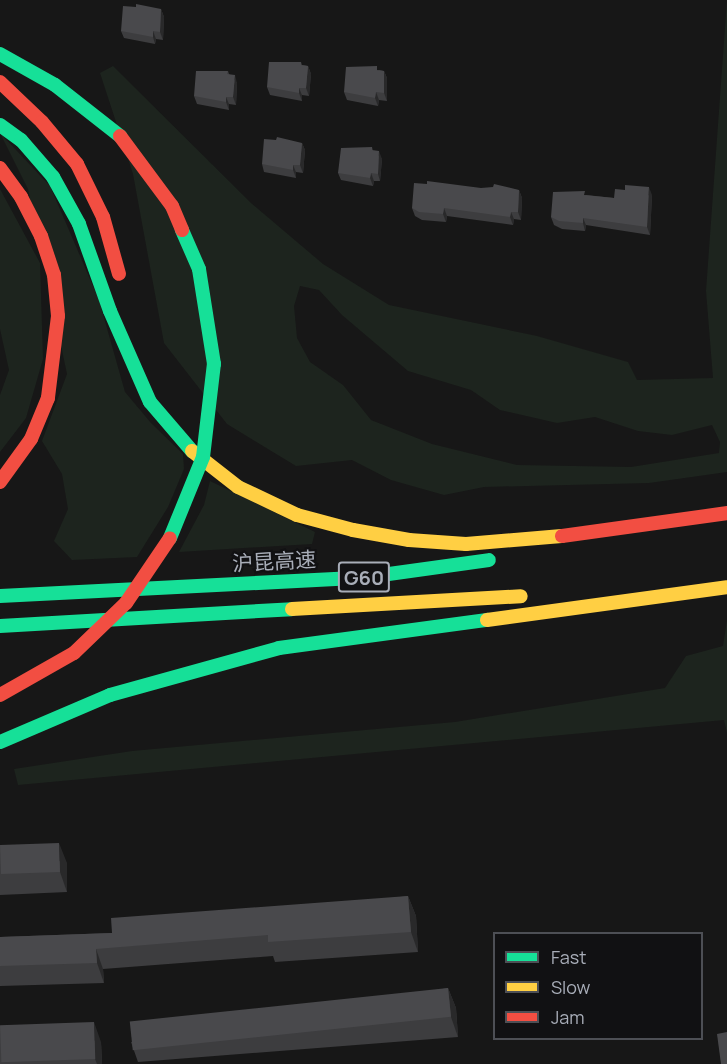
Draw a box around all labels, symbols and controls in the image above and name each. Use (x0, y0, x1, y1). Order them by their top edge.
street label: 沪昆高速 (231, 546, 317, 576)
road number: G60 (337, 560, 391, 594)
legend (493, 932, 703, 1040)
text: Fast (551, 945, 586, 969)
text: Slow (551, 975, 590, 999)
text: Jam (551, 1005, 585, 1029)

